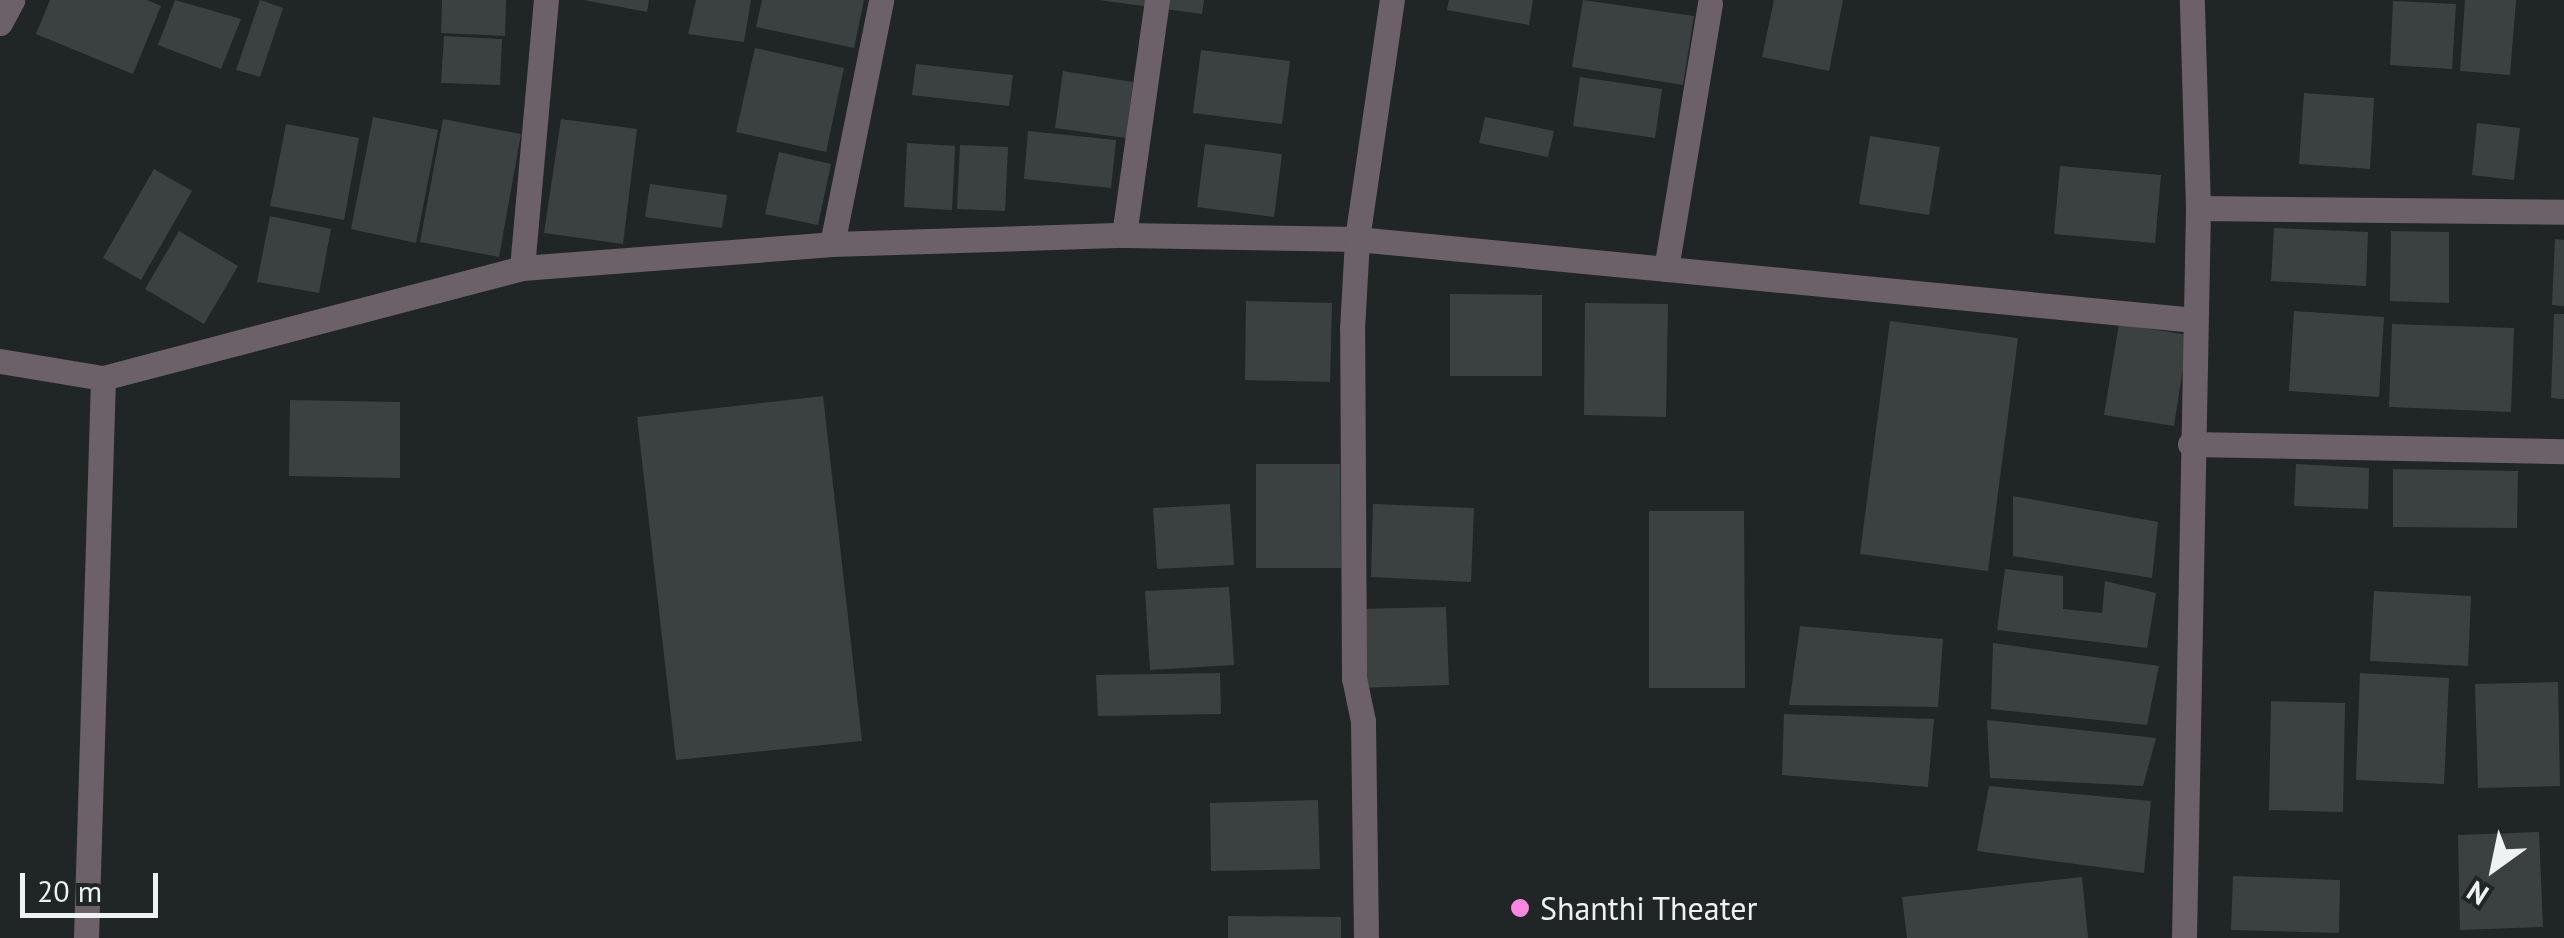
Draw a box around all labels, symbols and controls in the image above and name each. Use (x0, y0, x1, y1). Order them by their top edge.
north arrow (2444, 818, 2544, 918)
scale bar (25, 853, 162, 915)
text: 20 m (37, 871, 102, 910)
text: N (2460, 873, 2495, 914)
place label: Shanthi Theater (1540, 889, 1758, 927)
marker: Shanthi Theater (1509, 897, 1531, 919)

